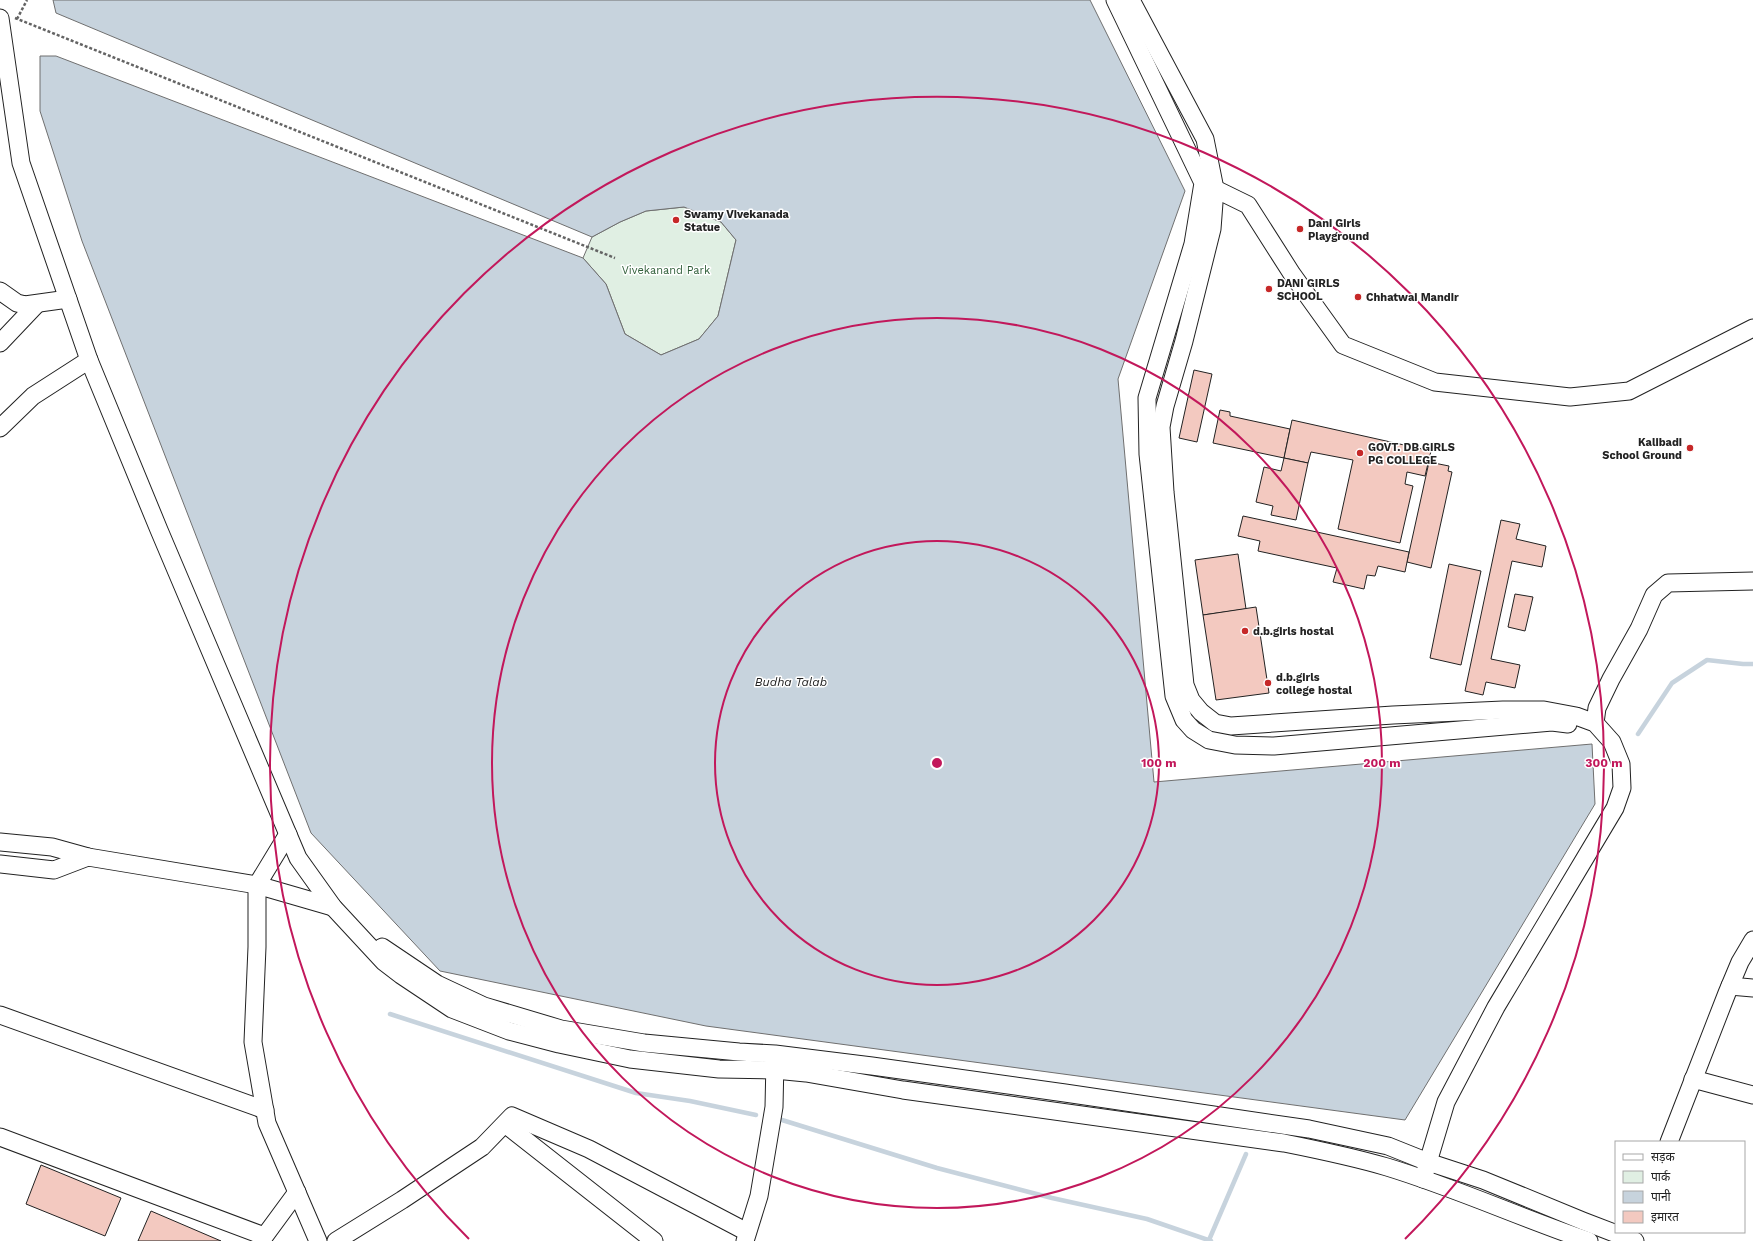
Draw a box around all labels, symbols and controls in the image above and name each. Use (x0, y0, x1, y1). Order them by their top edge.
place label: Swamy Vivekanada Statue (684, 208, 790, 234)
marker: Swamy Vivekanada Statue (671, 215, 681, 225)
place label: Dani Girls Playground (1308, 217, 1369, 243)
marker: Dani Girls Playground (1295, 224, 1305, 234)
park label: Vivekanand Park (622, 264, 710, 277)
place label: DANI GIRLS SCHOOL (1277, 277, 1340, 303)
marker: DANI GIRLS SCHOOL (1264, 284, 1274, 294)
place label: Chhatwai Mandir (1366, 291, 1459, 304)
marker: Chhatwai Mandir (1353, 292, 1363, 302)
place label: Kalibadi School Ground (1602, 436, 1682, 462)
place label: GOVT. DB GIRLS PG COLLEGE (1368, 441, 1455, 467)
marker: Kalibadi School Ground (1685, 443, 1695, 453)
marker: GOVT. DB GIRLS PG COLLEGE (1355, 448, 1365, 458)
place label: d.b.girls hostal (1253, 625, 1334, 638)
marker: d.b.girls hostal (1240, 626, 1250, 636)
place label: d.b.girls college hostal (1276, 671, 1353, 697)
water label: Budha Talab (755, 675, 827, 689)
marker: d.b.girls college hostal (1263, 678, 1273, 688)
centre of rings (930, 756, 944, 770)
text: 100 m (1141, 756, 1177, 770)
text: 200 m (1363, 756, 1401, 770)
text: 300 m (1585, 756, 1623, 770)
legend (1615, 1141, 1745, 1233)
text: सड़क (1651, 1150, 1676, 1164)
text: पार्क (1651, 1170, 1671, 1184)
text: पानी (1651, 1189, 1672, 1204)
text: इमारत (1651, 1210, 1680, 1224)

